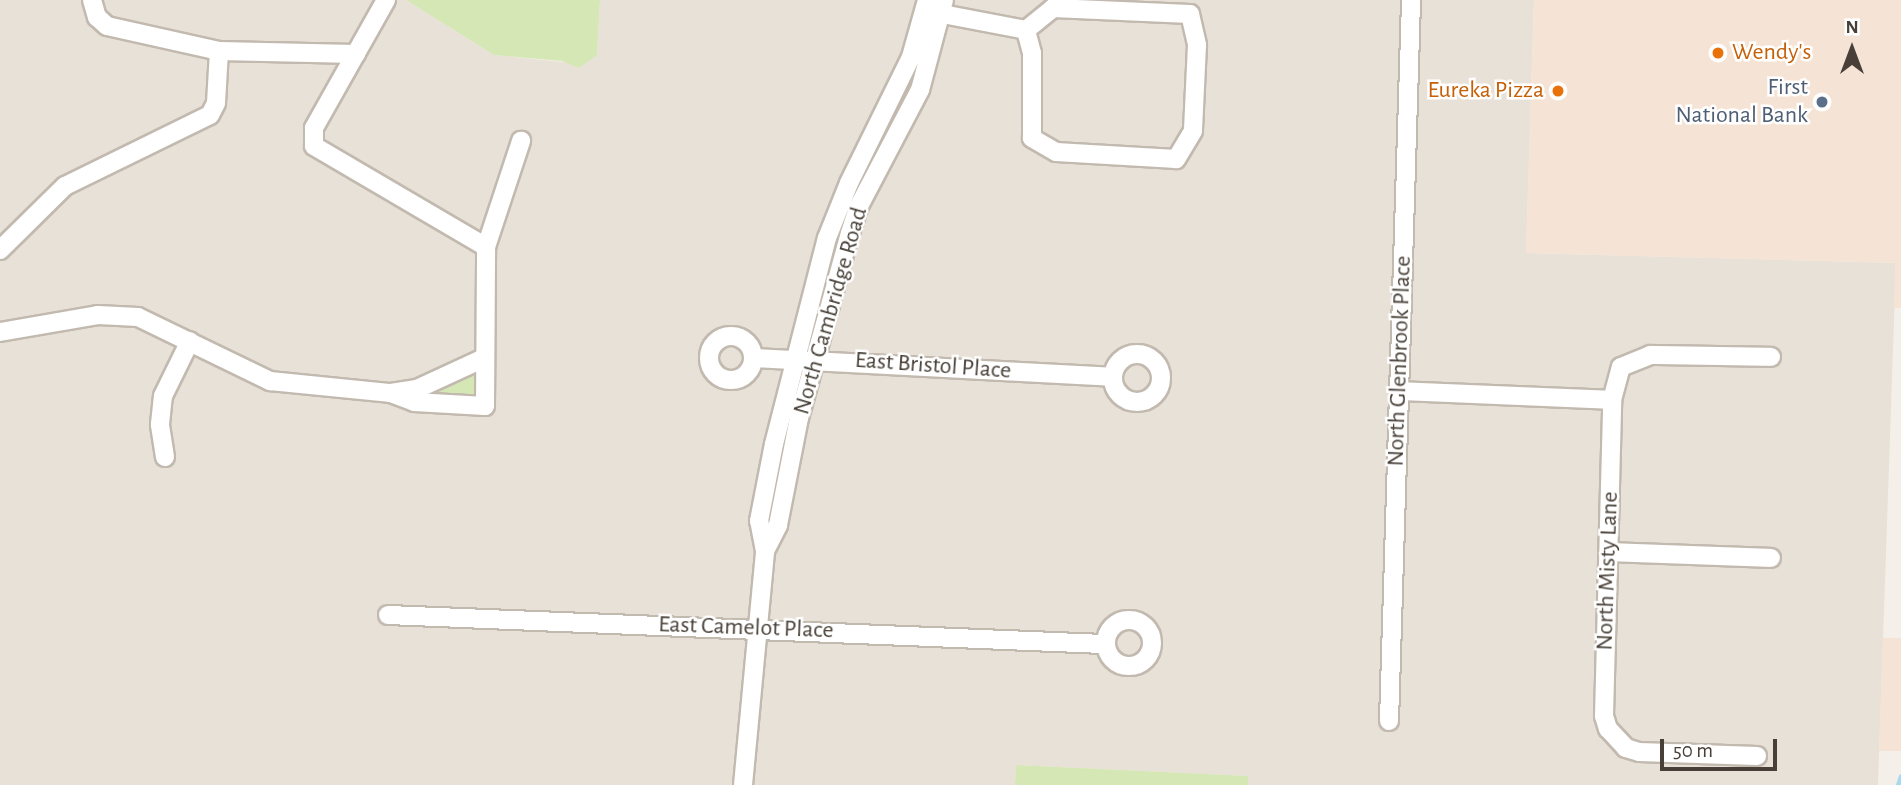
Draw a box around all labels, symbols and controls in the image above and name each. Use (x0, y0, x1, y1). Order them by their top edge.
north arrow (1817, 14, 1887, 84)
text: N (1845, 18, 1859, 37)
place label: Wendy's (1732, 39, 1811, 67)
marker: Wendy's (1710, 45, 1726, 61)
place label: First National Bank (1676, 74, 1808, 130)
place label: Eureka Pizza (1427, 77, 1544, 105)
marker: Eureka Pizza (1550, 83, 1566, 99)
marker: First National Bank (1814, 94, 1830, 110)
street label: North Cambridge Road (788, 204, 874, 418)
street label: North Glenbrook Place (1382, 255, 1418, 467)
street label: East Bristol Place (854, 346, 1012, 386)
street label: North Misty Lane (1591, 491, 1625, 651)
street label: East Camelot Place (658, 611, 834, 645)
scale bar (1663, 726, 1780, 770)
text: 50 m (1673, 740, 1713, 761)

